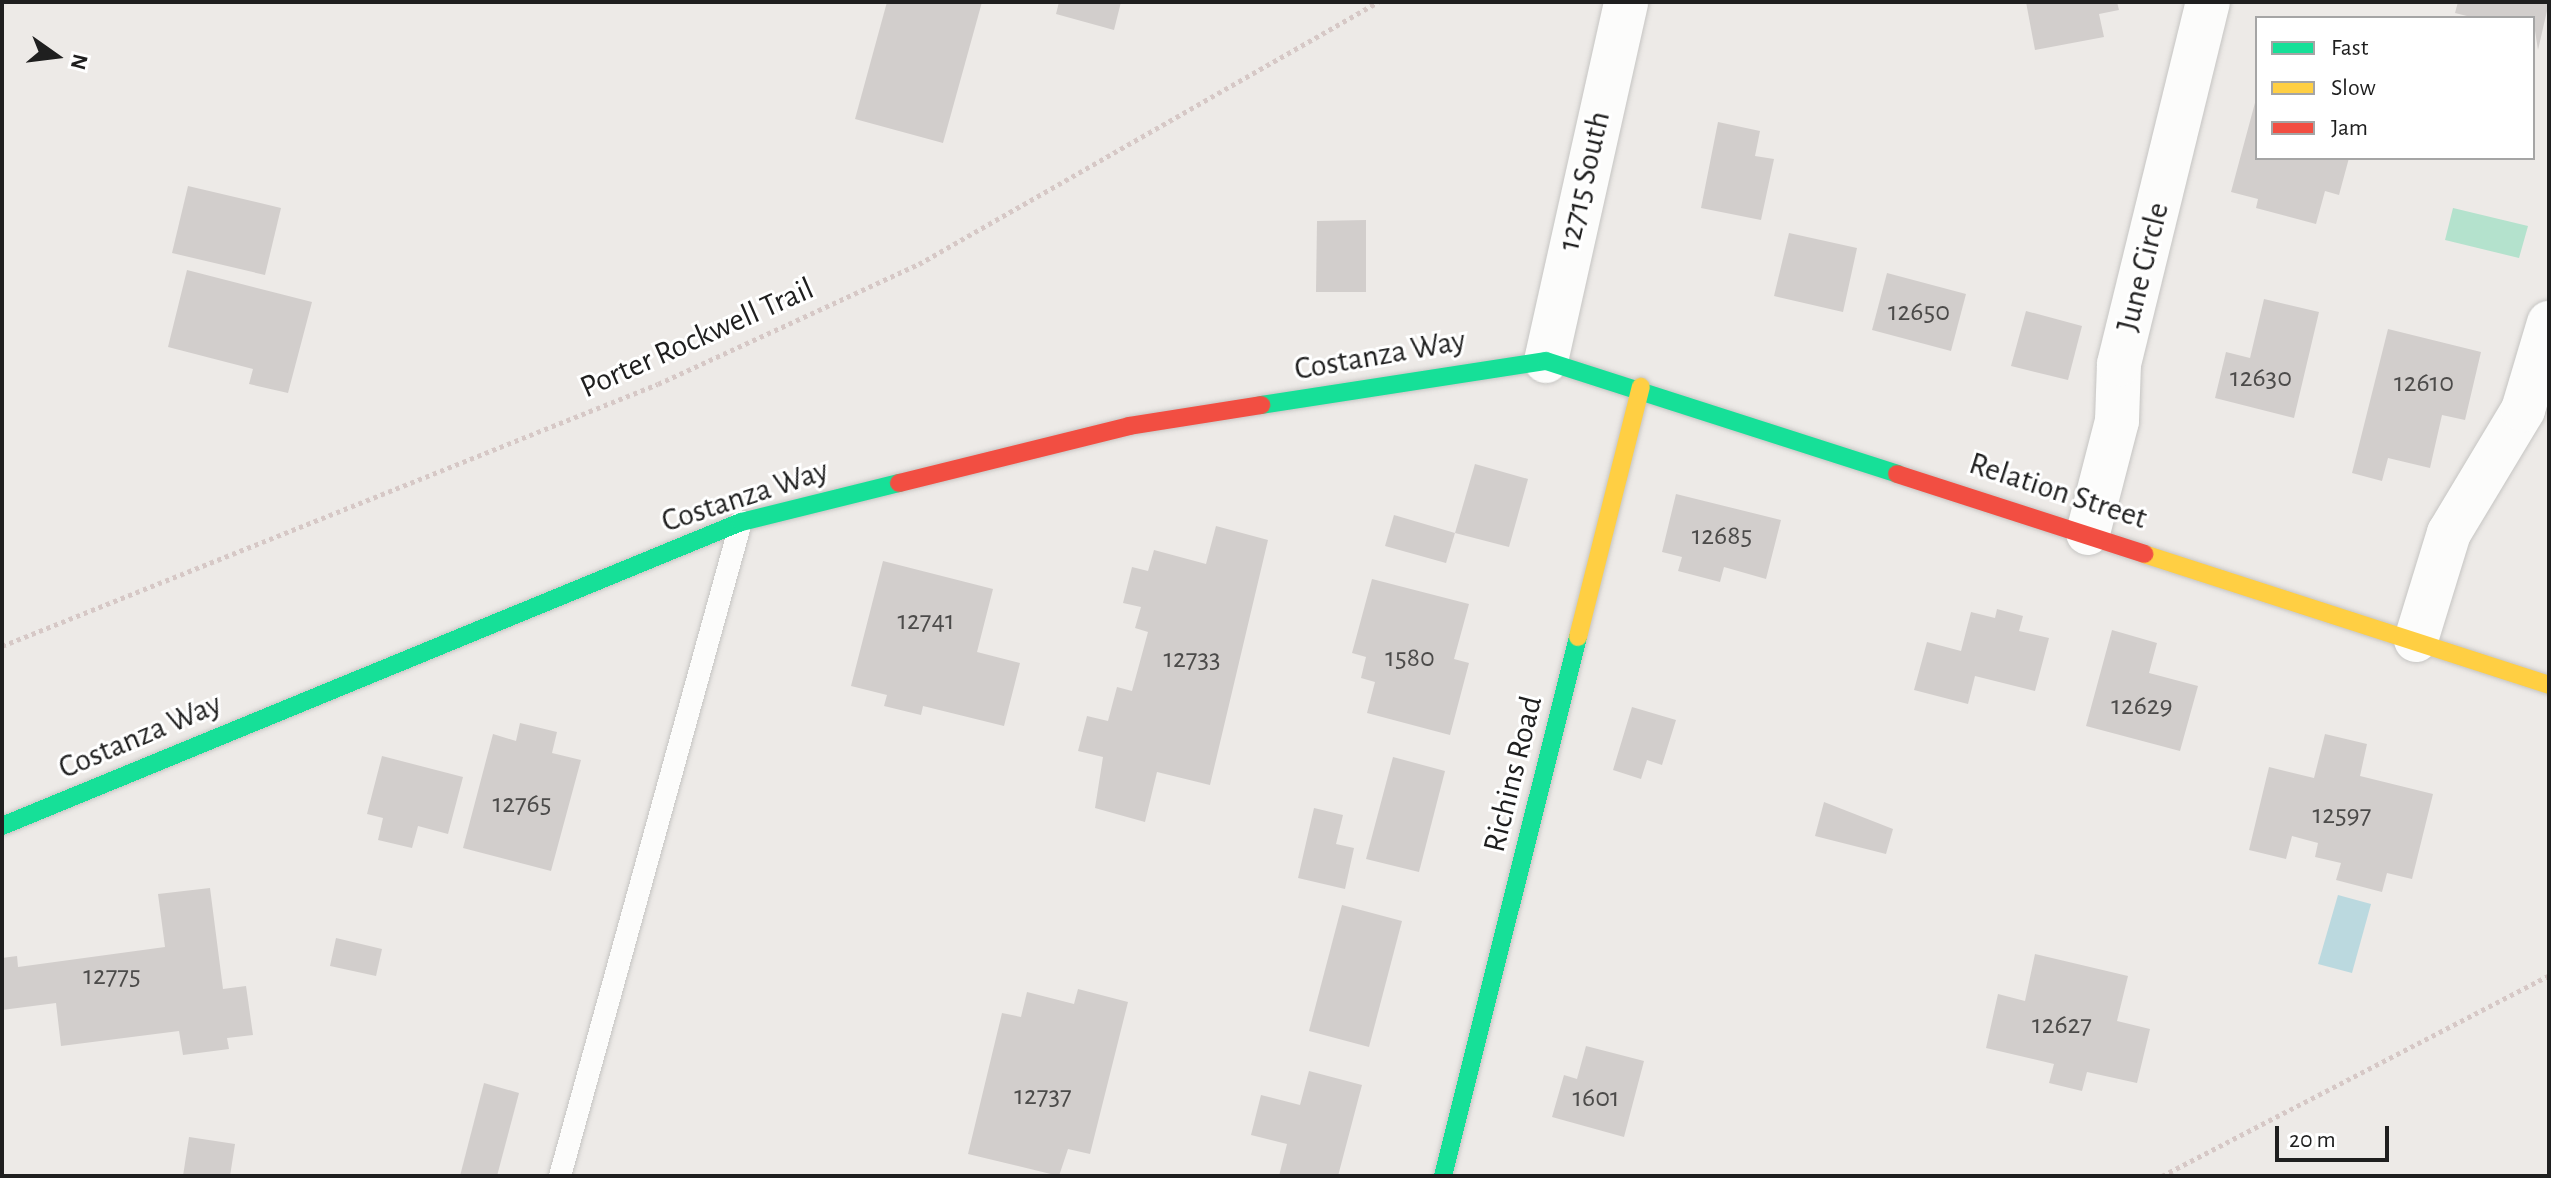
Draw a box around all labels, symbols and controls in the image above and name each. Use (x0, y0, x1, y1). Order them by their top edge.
north arrow (16, 16, 96, 96)
legend (2255, 16, 2535, 160)
text: Fast (2331, 36, 2368, 60)
text: N (67, 52, 92, 72)
text: Slow (2331, 76, 2376, 100)
street label: 12715 South (1549, 108, 1619, 254)
text: Jam (2331, 116, 2368, 140)
street label: June Circle (2108, 198, 2178, 336)
street label: Porter Rockwell Trail (574, 269, 820, 407)
house number: 12650 (1888, 295, 1950, 329)
street label: Costanza Way (1292, 321, 1468, 389)
house number: 12630 (2230, 361, 2292, 395)
house number: 12610 (2394, 366, 2454, 400)
street label: Relation Street (1964, 444, 2152, 538)
street label: Costanza Way (657, 451, 833, 541)
house number: 12685 (1692, 519, 1752, 553)
house number: 12741 (897, 604, 955, 638)
house number: 1580 (1385, 641, 1435, 675)
house number: 12733 (1163, 642, 1221, 676)
street label: Costanza Way (53, 685, 227, 787)
house number: 12629 (2111, 689, 2173, 723)
street label: Richins Road (1475, 692, 1551, 856)
house number: 12765 (493, 787, 551, 821)
house number: 12597 (2313, 798, 2371, 832)
house number: 12775 (83, 959, 141, 993)
house number: 12627 (2032, 1008, 2092, 1042)
house number: 12737 (1014, 1079, 1072, 1113)
house number: 1601 (1572, 1081, 1620, 1115)
scale bar (2279, 1110, 2393, 1160)
text: 20 m (2289, 1128, 2336, 1152)

